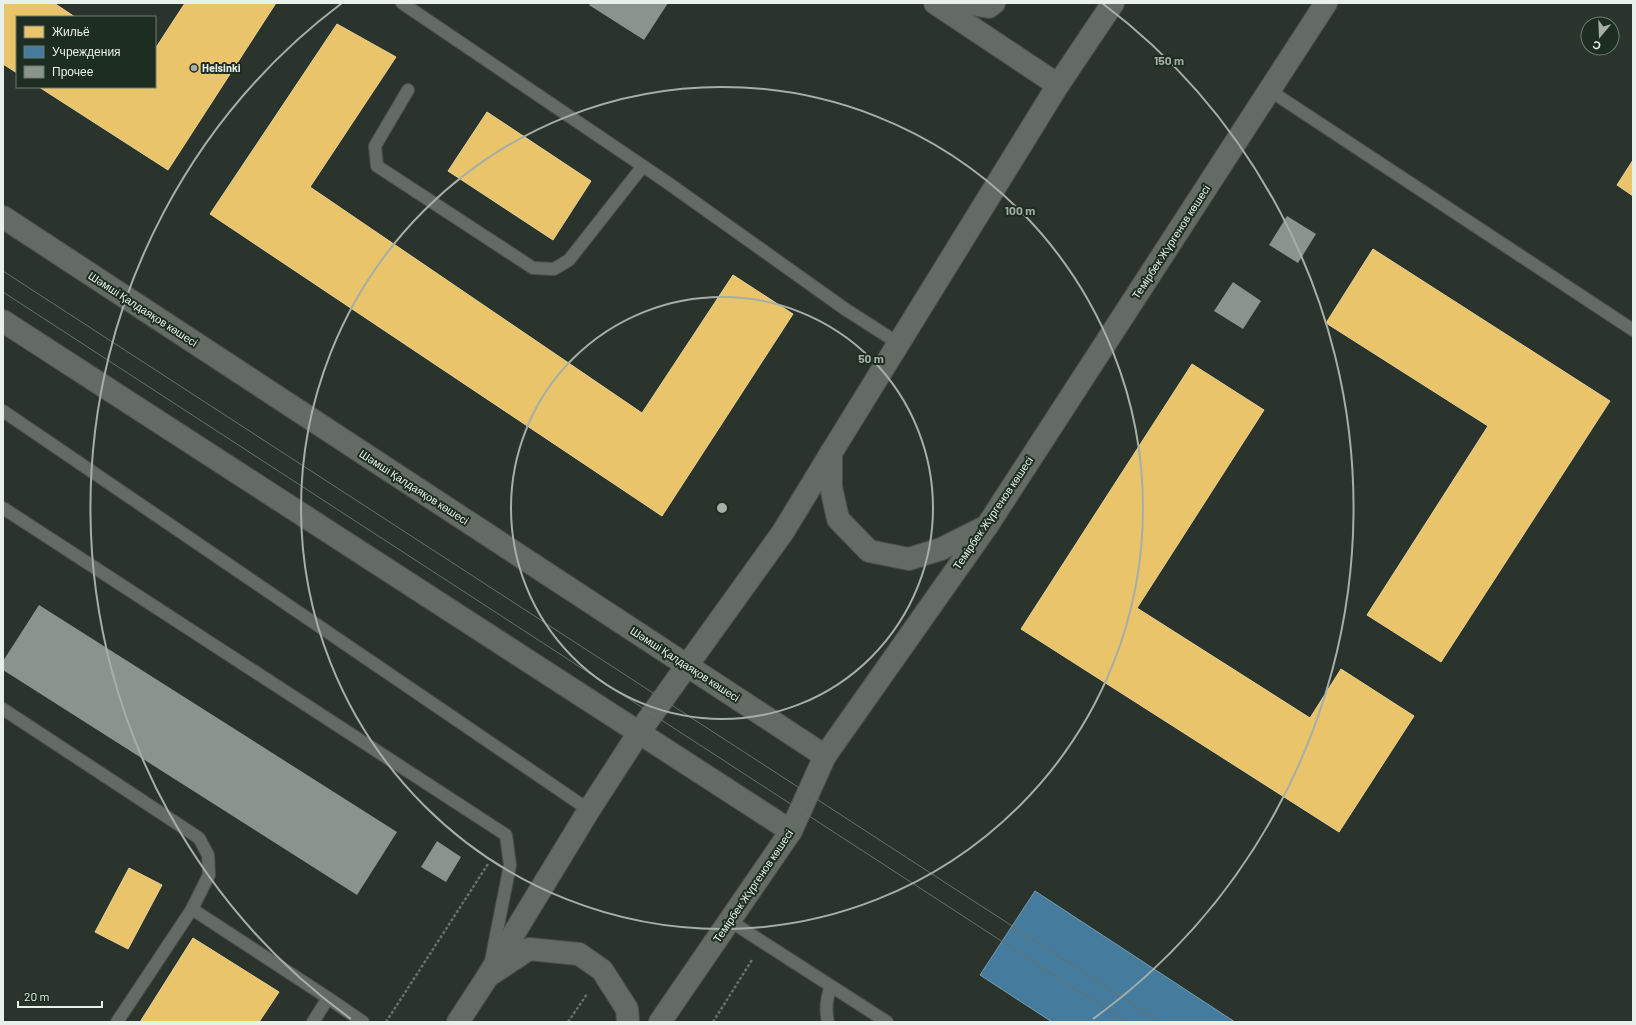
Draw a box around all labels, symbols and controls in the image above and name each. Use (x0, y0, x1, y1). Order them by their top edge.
legend (16, 16, 156, 88)
north arrow (1580, 16, 1620, 56)
text: Жильё (52, 24, 90, 38)
text: С (1591, 38, 1602, 53)
text: Учреждения (52, 44, 121, 59)
text: 150 m (1154, 53, 1184, 67)
place label: Helsinki (202, 61, 241, 74)
marker: Helsinki (189, 63, 199, 73)
text: Прочее (52, 64, 94, 79)
street label: Темірбек Жүргенов көшесі (1129, 182, 1212, 301)
text: 100 m (1005, 203, 1035, 217)
street label: Шәмші Қалдаяқов көшесі (86, 268, 200, 349)
text: 50 m (858, 351, 884, 365)
street label: Шәмші Қалдаяқов көшесі (357, 446, 471, 527)
street label: Темірбек Жүргенов көшесі (950, 454, 1035, 572)
centre of rings (715, 501, 729, 515)
street label: Шәмші Қалдаяқов көшесі (628, 623, 742, 704)
street label: Темірбек Жүргенов көшесі (710, 827, 795, 945)
scale bar (18, 983, 102, 1009)
text: 20 m (24, 989, 50, 1003)

